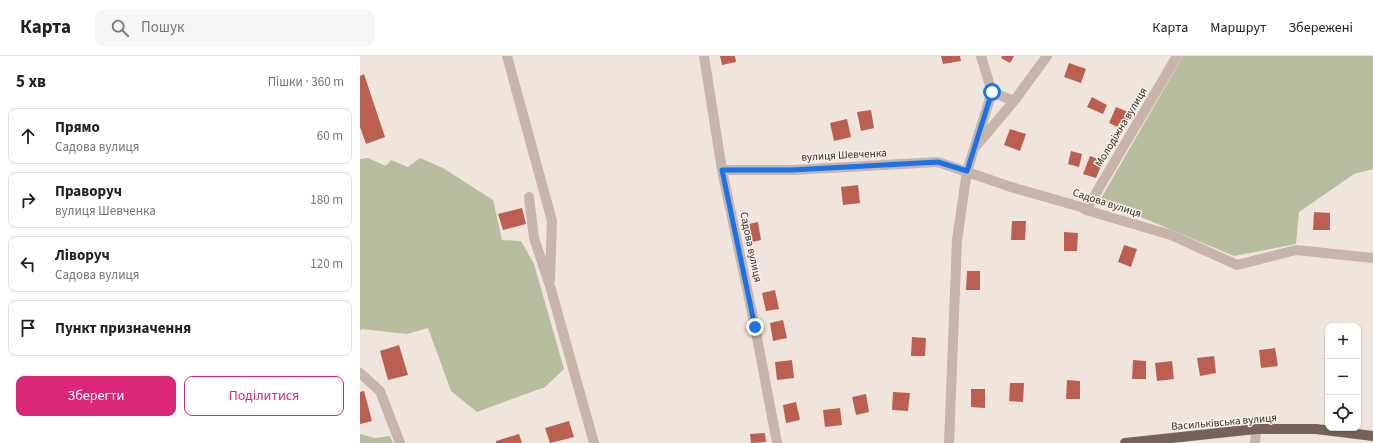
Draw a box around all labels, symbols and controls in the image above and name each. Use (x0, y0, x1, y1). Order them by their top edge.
search box (95, 10, 375, 46)
text: Карта (20, 14, 71, 41)
icon: search (109, 17, 131, 39)
text: Пошук (141, 17, 185, 38)
text: Карта (1152, 18, 1188, 38)
text: Маршрут (1210, 18, 1266, 38)
text: Збережені (1288, 18, 1353, 38)
text: 5 хв (16, 70, 46, 94)
text: Пішки · 360 m (268, 73, 344, 91)
route start (983, 83, 1001, 101)
street label: Молодіжна вулиця (1091, 84, 1151, 170)
text: Прямо (55, 117, 100, 138)
icon: ahead (17, 125, 39, 147)
text: 60 m (317, 127, 343, 145)
text: Садова вулиця (55, 138, 139, 156)
street label: вулиця Шевченка (801, 145, 887, 165)
text: Праворуч (55, 181, 122, 202)
street label: Садова вулиця (1071, 185, 1143, 221)
icon: right (17, 189, 39, 211)
text: 180 m (310, 191, 343, 209)
text: вулиця Шевченка (55, 202, 156, 220)
street label: Садова вулиця (736, 210, 766, 284)
text: Ліворуч (55, 245, 110, 266)
icon: left (17, 253, 39, 275)
text: 120 m (310, 255, 343, 273)
text: Садова вулиця (55, 266, 139, 284)
icon: arrive (17, 317, 39, 339)
text: Пункт призначення (55, 318, 191, 339)
route end (746, 318, 764, 336)
map controls (1325, 323, 1361, 431)
button: + (1325, 323, 1361, 359)
button: − (1325, 359, 1361, 395)
button: Зберегти (16, 376, 176, 416)
button: Поділитися (184, 376, 344, 416)
button: locate (1325, 395, 1361, 431)
street label: Васильківська вулиця (1170, 410, 1278, 434)

